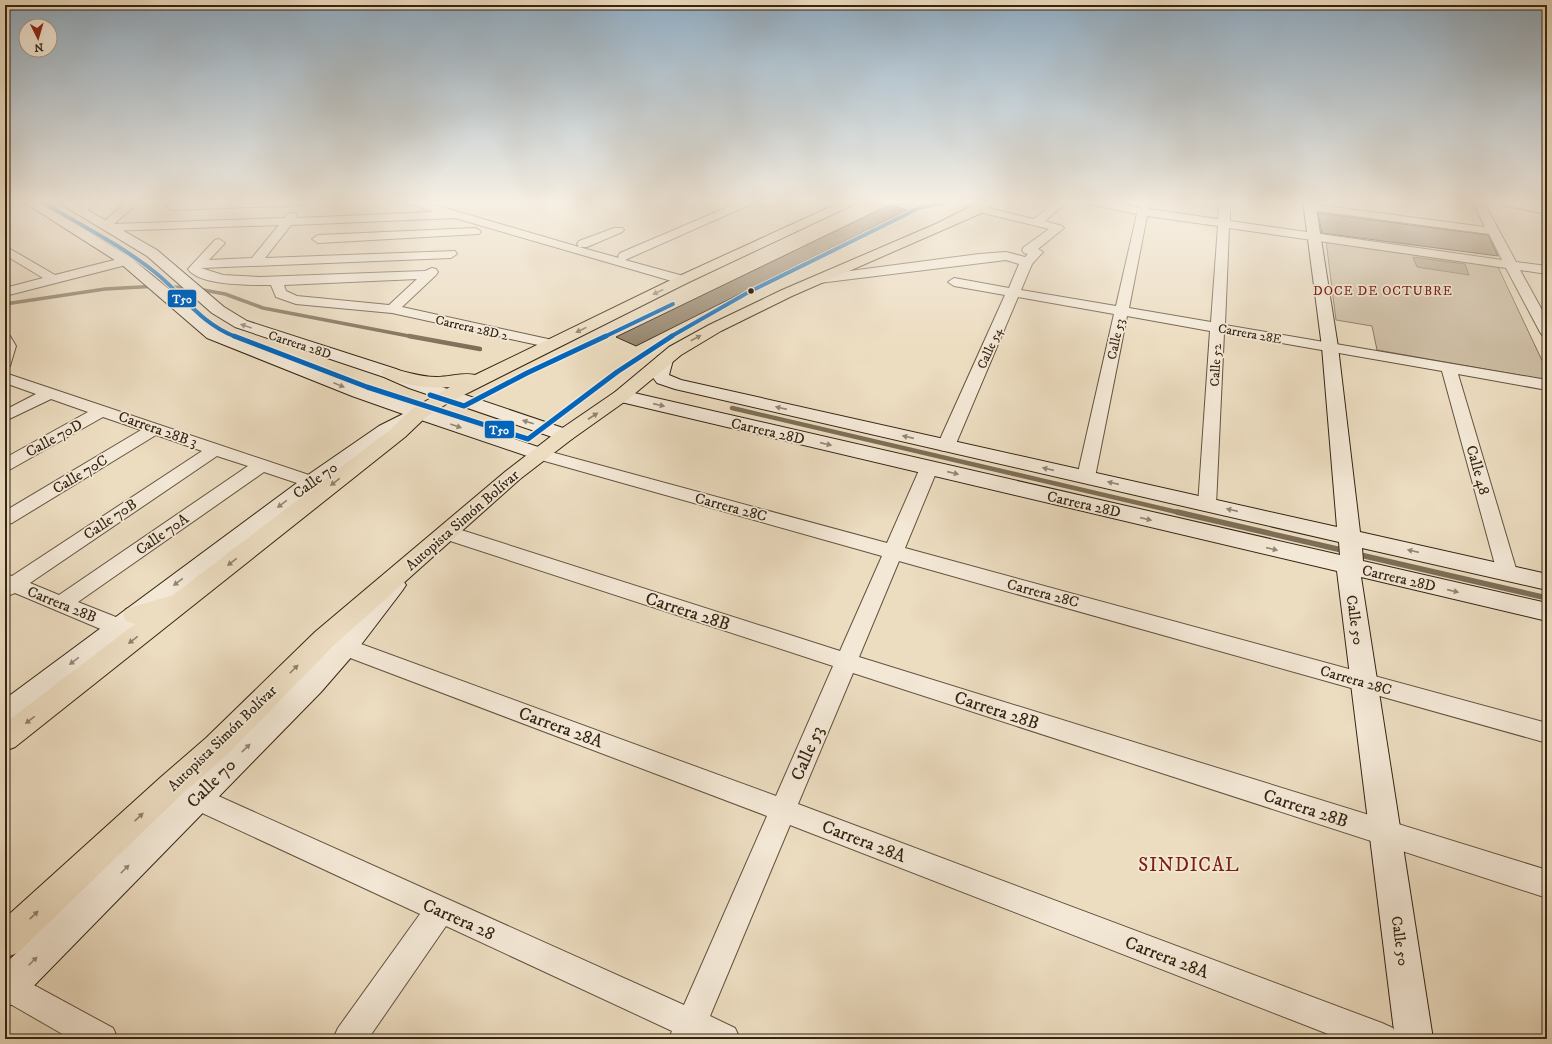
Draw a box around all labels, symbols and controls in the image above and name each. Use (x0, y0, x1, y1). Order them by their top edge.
north arrow (18, 18, 58, 58)
text: N (34, 40, 44, 54)
district label: DOCE DE OCTUBRE (1313, 283, 1453, 299)
unlabelled marker (746, 286, 756, 296)
line badge: T50 (167, 289, 197, 308)
one-way arrow (652, 289, 664, 295)
text: T50 (171, 293, 192, 307)
street label: Carrera 28D 2 (434, 312, 510, 344)
street label: Calle 53 (1104, 317, 1128, 361)
street label: Carrera 28E (1217, 321, 1283, 347)
one-way arrow (240, 323, 252, 329)
street label: Calle 54 (974, 325, 1006, 371)
street label: Carrera 28D (266, 327, 333, 363)
one-way arrow (575, 327, 586, 333)
one-way arrow (690, 335, 702, 341)
street label: Calle 52 (1207, 343, 1225, 387)
one-way arrow (334, 382, 346, 388)
one-way arrow (652, 403, 665, 409)
one-way arrow (775, 405, 788, 411)
street label: Carrera 28B 3 (116, 407, 200, 452)
one-way arrow (588, 412, 599, 420)
street label: Carrera 28D (729, 414, 807, 449)
street label: Calle 70D (23, 415, 86, 462)
one-way arrow (522, 419, 534, 425)
line badge: T50 (484, 420, 515, 439)
one-way arrow (451, 423, 463, 429)
text: T50 (488, 424, 509, 438)
one-way arrow (902, 434, 914, 440)
one-way arrow (820, 441, 832, 447)
street label: Calle 48 (1461, 443, 1494, 497)
street label: Calle 70C (49, 451, 111, 498)
street label: Calle 70 (289, 458, 341, 503)
street label: Autopista Simón Bolívar (402, 465, 523, 575)
one-way arrow (1041, 465, 1054, 471)
one-way arrow (947, 471, 959, 477)
one-way arrow (330, 478, 341, 487)
one-way arrow (1106, 480, 1119, 486)
street label: Carrera 28D (1045, 487, 1123, 522)
street label: Carrera 28C (693, 489, 769, 526)
street label: Calle 70B (80, 495, 141, 544)
one-way arrow (277, 500, 287, 508)
one-way arrow (1226, 507, 1238, 513)
street label: Calle 70A (132, 509, 193, 559)
one-way arrow (1139, 516, 1152, 522)
one-way arrow (1266, 546, 1278, 552)
one-way arrow (1407, 548, 1420, 554)
one-way arrow (227, 558, 238, 566)
street label: Carrera 28D (1360, 561, 1438, 596)
street label: Carrera 28C (1005, 575, 1081, 612)
one-way arrow (173, 578, 184, 586)
street label: Carrera 28B (24, 582, 99, 627)
street label: Carrera 28B (642, 588, 733, 636)
one-way arrow (1447, 588, 1459, 594)
street label: Calle 50 (1342, 594, 1367, 646)
one-way arrow (127, 635, 138, 644)
one-way arrow (69, 656, 80, 665)
street label: Carrera 28C (1318, 661, 1394, 700)
one-way arrow (289, 664, 299, 674)
street label: Autopista Simón Bolívar (164, 681, 281, 795)
street label: Carrera 28B (951, 687, 1042, 735)
street label: Carrera 28A (516, 703, 606, 754)
one-way arrow (25, 715, 36, 724)
street label: Calle 53 (787, 723, 829, 784)
one-way arrow (241, 743, 251, 753)
street label: Calle 70 (182, 754, 241, 813)
street label: Carrera 28B (1260, 785, 1351, 833)
one-way arrow (134, 812, 144, 821)
street label: Carrera 28A (819, 816, 909, 868)
district label: SINDICAL (1138, 854, 1240, 877)
one-way arrow (120, 864, 130, 874)
street label: Carrera 28 (419, 894, 498, 946)
one-way arrow (29, 911, 38, 920)
street label: Calle 50 (1387, 915, 1412, 967)
street label: Carrera 28A (1122, 932, 1212, 984)
one-way arrow (28, 956, 38, 966)

